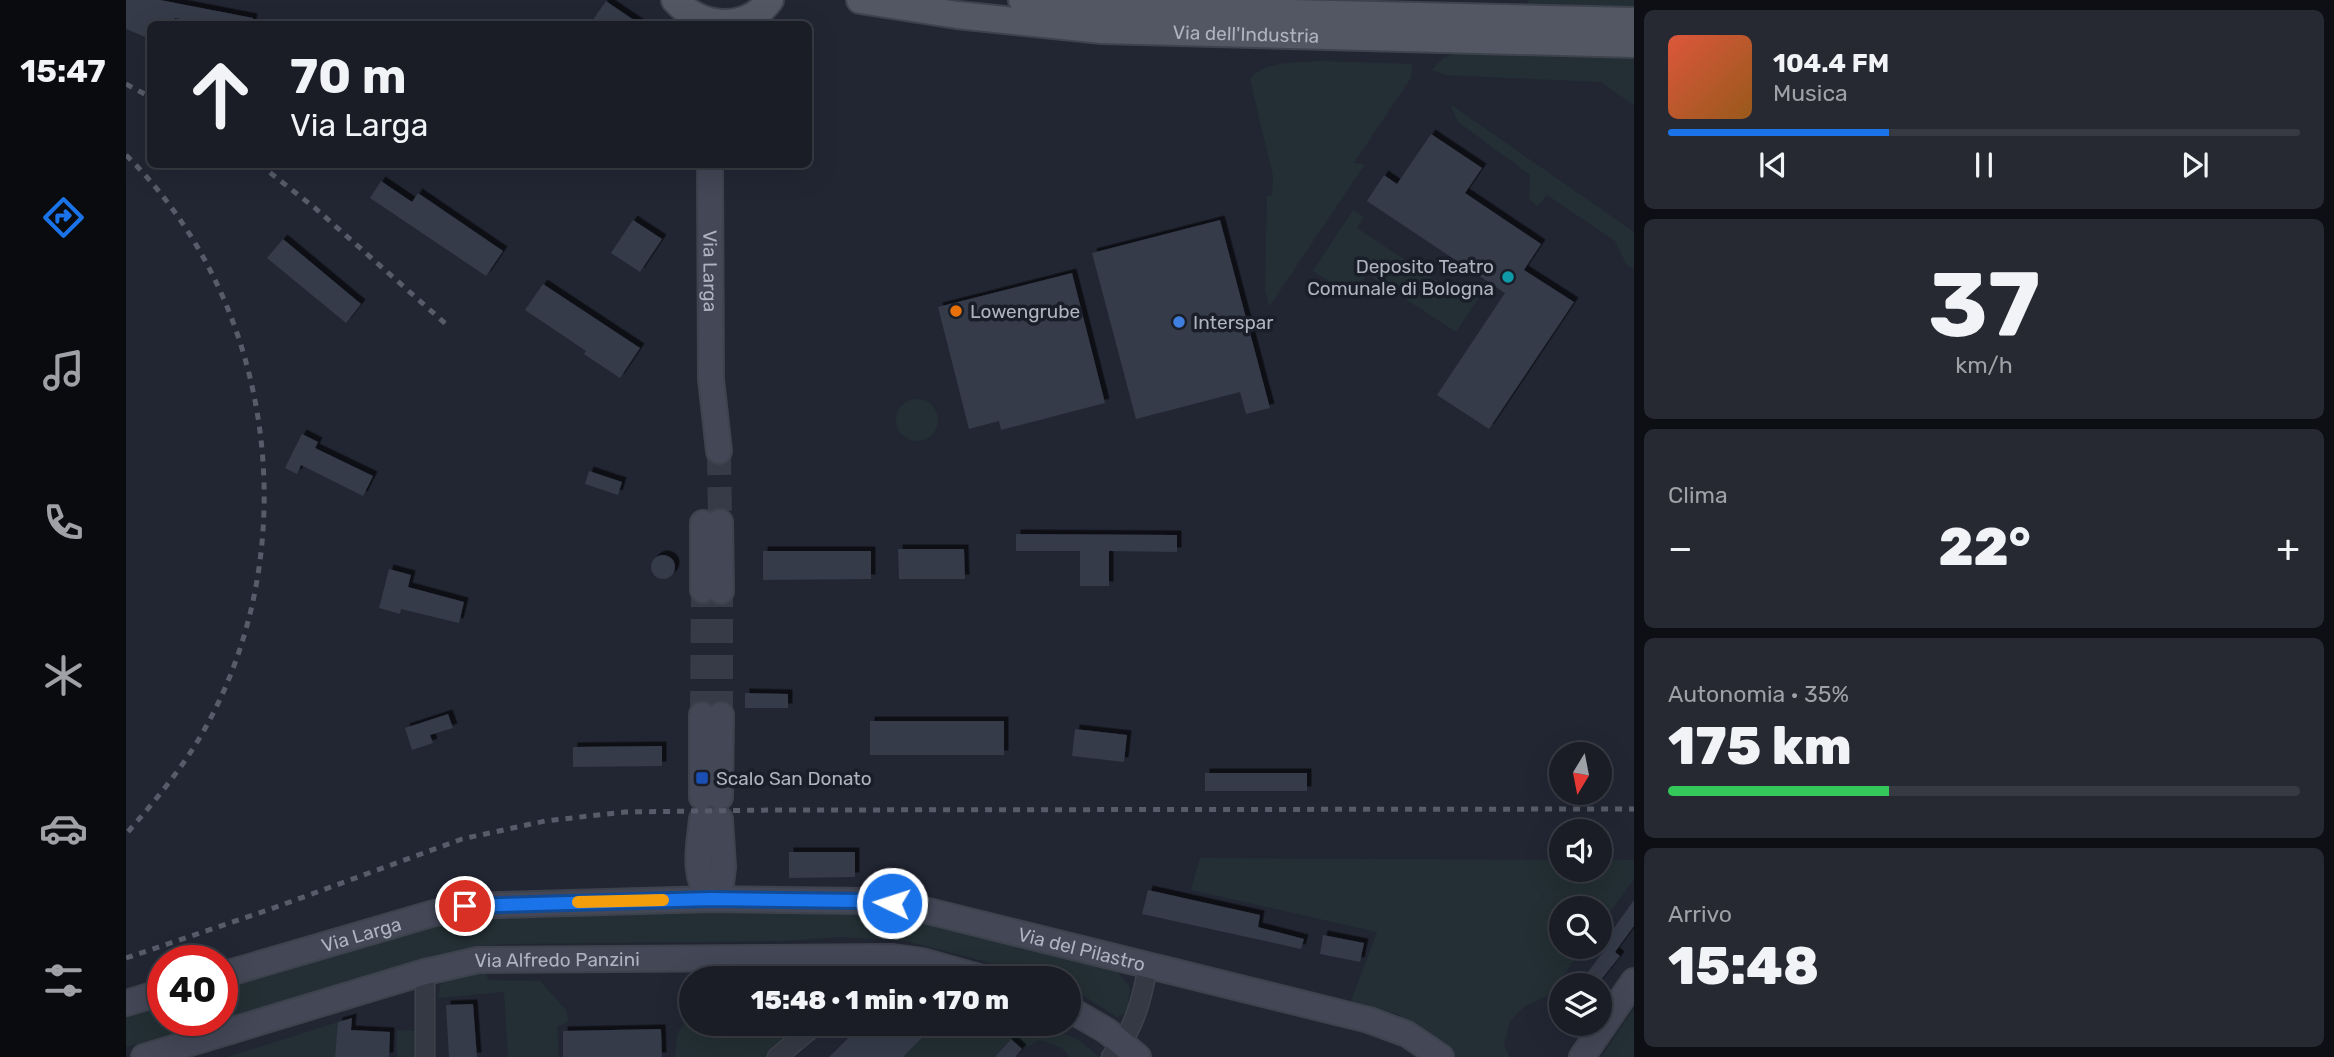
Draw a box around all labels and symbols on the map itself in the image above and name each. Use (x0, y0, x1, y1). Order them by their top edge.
street label: Via dell'Industria (1173, 21, 1320, 48)
street label: Via Larga (698, 230, 722, 312)
place label: Deposito Teatro Comunale di Bologna (1307, 255, 1494, 300)
marker: Deposito Teatro Comunale di Bologna (1500, 269, 1516, 285)
place label: Lowengrube (970, 300, 1080, 323)
marker: Lowengrube (948, 303, 964, 319)
place label: Interspar (1193, 311, 1274, 334)
marker: Interspar (1171, 314, 1187, 330)
north arrow (1549, 742, 1612, 805)
place label: Scalo San Donato (716, 767, 872, 790)
marker: Scalo San Donato (694, 770, 710, 786)
position arrow (855, 866, 929, 940)
pin (435, 876, 495, 936)
street label: Via Larga (319, 912, 404, 957)
street label: Via del Pilastro (1016, 923, 1148, 976)
speed limit sign: 40 (147, 945, 238, 1036)
street label: Via Alfredo Panzini (474, 948, 640, 972)

